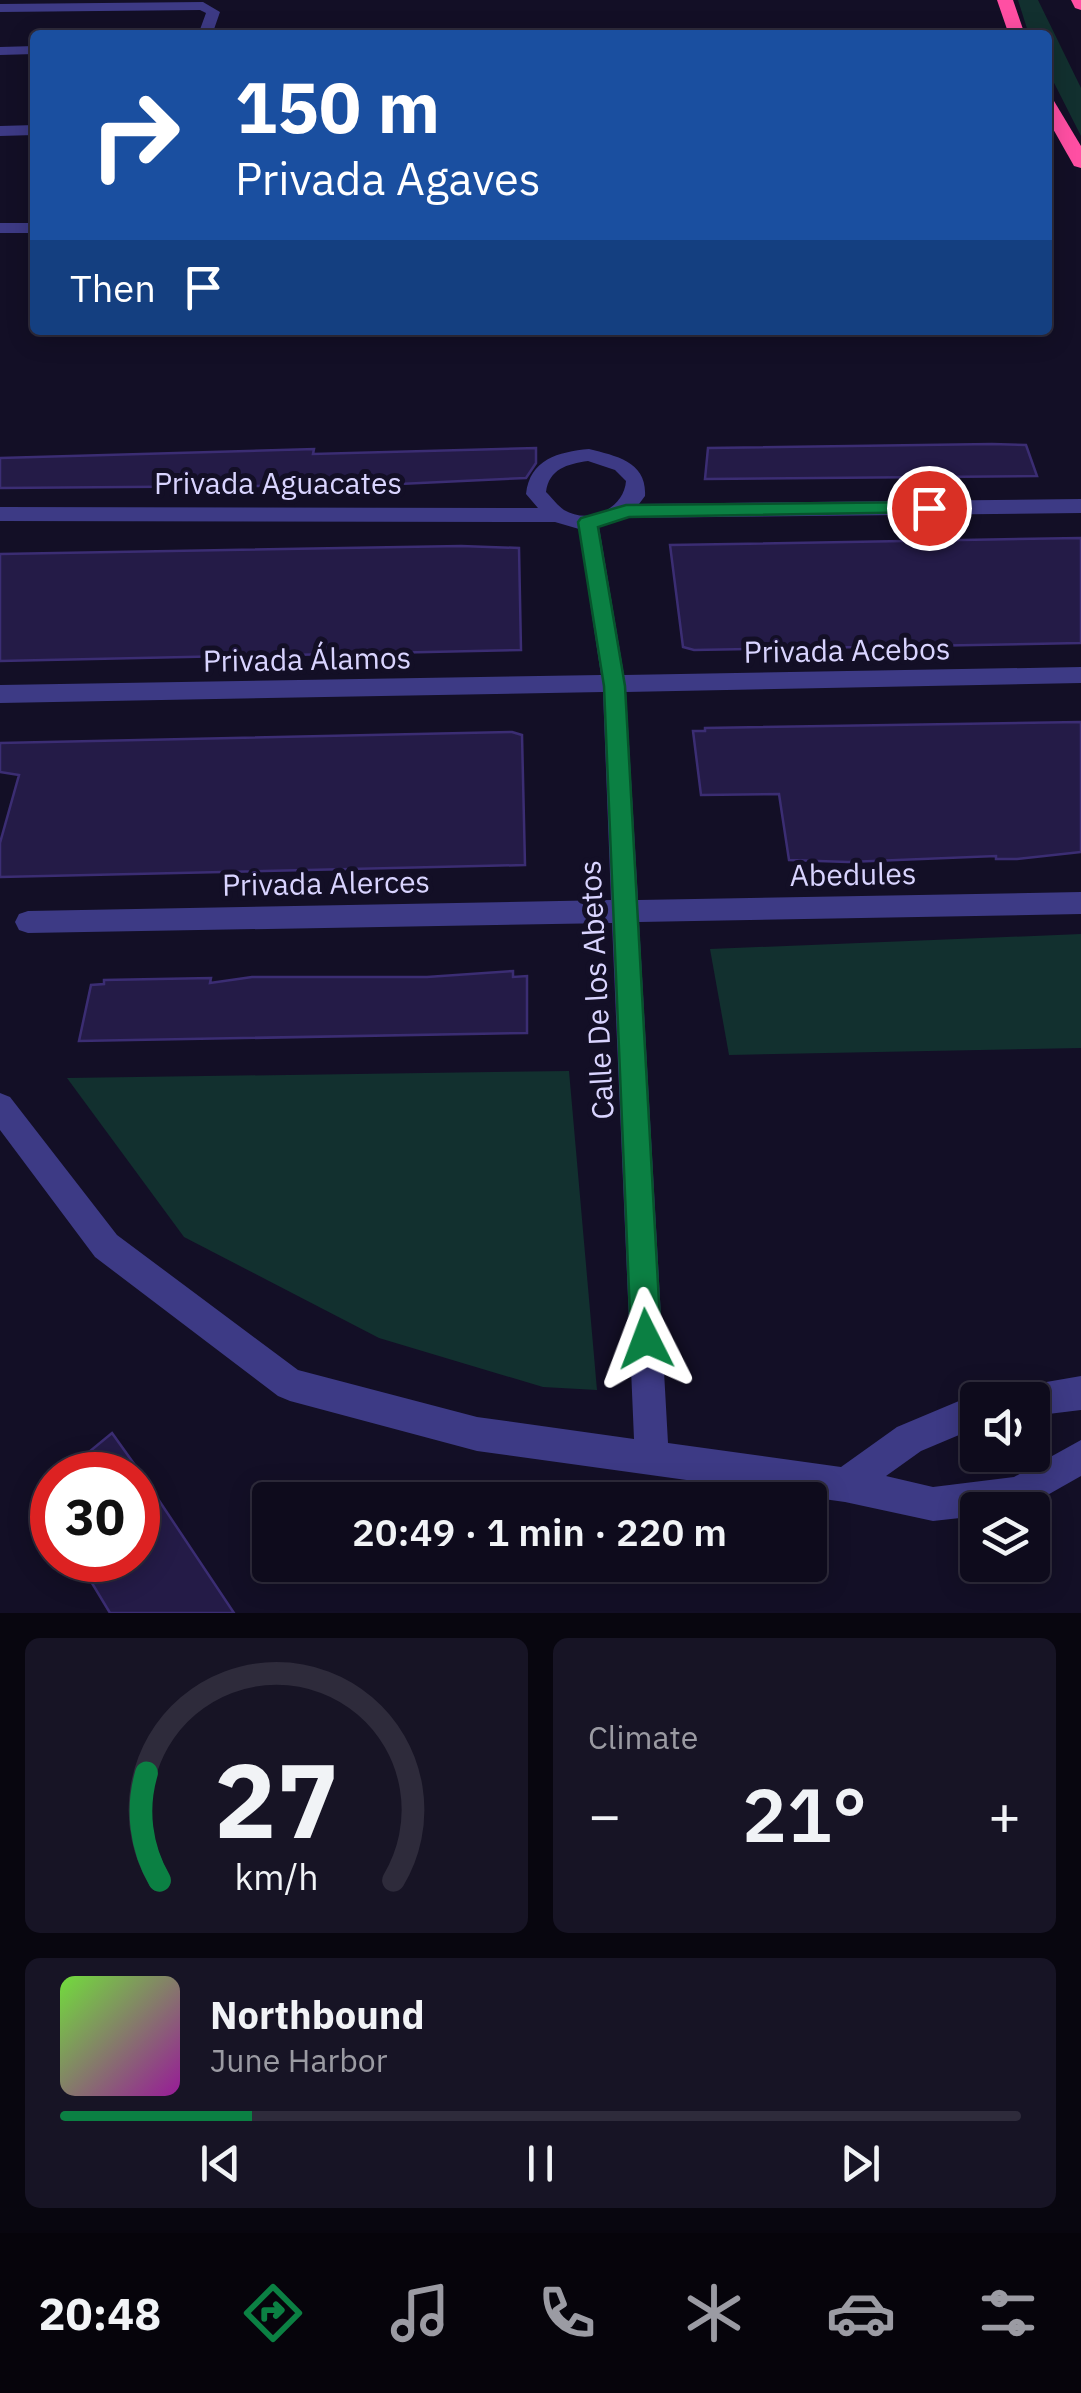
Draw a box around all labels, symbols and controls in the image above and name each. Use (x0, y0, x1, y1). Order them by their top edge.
text: 150 m (235, 61, 440, 152)
icon: right (70, 70, 200, 200)
text: Privada Agaves (235, 149, 541, 207)
icon: arrive (176, 260, 231, 315)
text: Then (70, 263, 156, 312)
street label: Privada Aguacates (154, 463, 402, 502)
pin (887, 466, 972, 551)
icon: arrive (902, 481, 957, 536)
street label: Privada Acebos (743, 628, 951, 671)
street label: Privada Álamos (202, 637, 412, 680)
street label: Abedules (789, 853, 917, 894)
street label: Calle De los Abetos (569, 859, 622, 1121)
street label: Privada Alerces (222, 861, 430, 904)
position arrow (594, 1287, 698, 1391)
map controls (960, 1382, 1050, 1582)
button: sound (960, 1382, 1050, 1472)
speed limit sign: 30 (30, 1452, 160, 1582)
button: layers (960, 1492, 1050, 1582)
text: 20:49 · 1 min · 220 m (352, 1507, 727, 1556)
text: Climate (588, 1716, 698, 1758)
text: 27 (214, 1731, 339, 1867)
text: 21° (742, 1765, 867, 1863)
text: − (588, 1779, 621, 1850)
text: + (988, 1779, 1021, 1850)
text: km/h (234, 1853, 319, 1900)
text: Northbound (210, 1990, 425, 2039)
text: June Harbor (210, 2039, 387, 2081)
icon: previous (193, 2136, 248, 2191)
icon: pause (513, 2136, 568, 2191)
icon: next (833, 2136, 888, 2191)
icon: directions (238, 2278, 308, 2348)
icon: music (385, 2278, 455, 2348)
icon: phone (532, 2278, 602, 2348)
icon: climate (679, 2278, 749, 2348)
icon: car (826, 2278, 896, 2348)
icon: filters (973, 2278, 1043, 2348)
text: 20:48 (38, 2284, 161, 2342)

